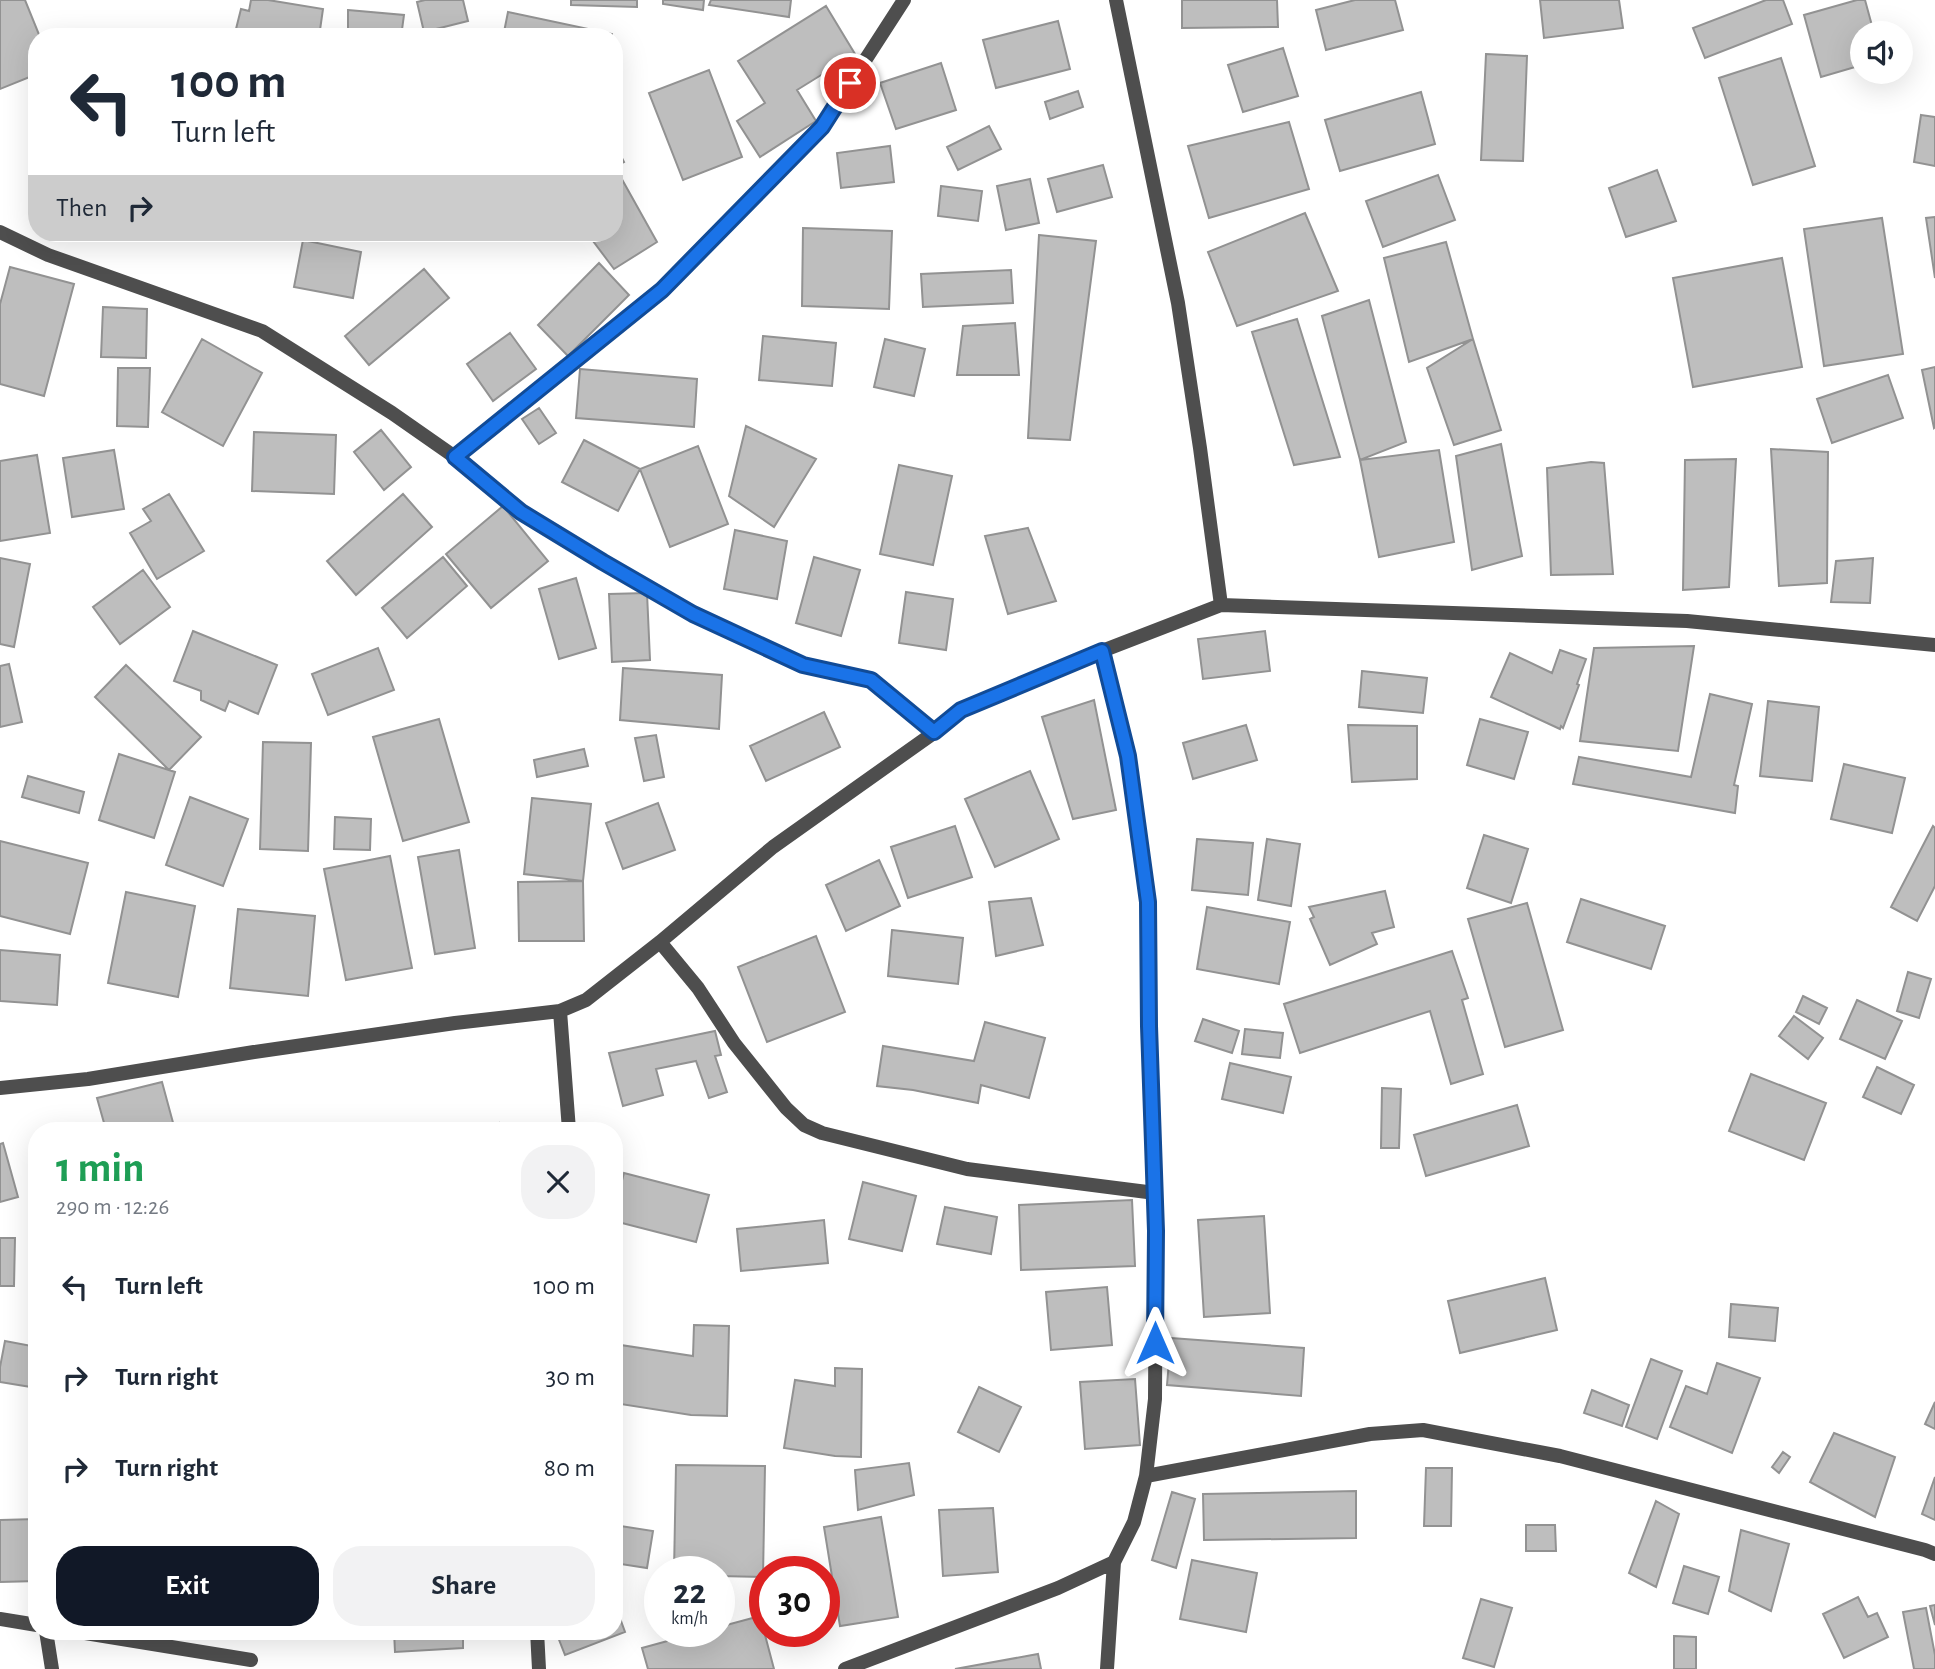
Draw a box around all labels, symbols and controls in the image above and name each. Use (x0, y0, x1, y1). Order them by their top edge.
map controls (1850, 21, 1913, 84)
button: sound (1850, 21, 1913, 84)
pin (820, 53, 880, 113)
icon: left (56, 56, 147, 147)
text: 100 m (171, 58, 287, 107)
icon: arrive (831, 64, 869, 102)
text: Turn left (171, 116, 275, 148)
icon: right (121, 189, 159, 227)
text: Then (56, 195, 107, 221)
button: close (521, 1145, 595, 1219)
text: 1 min (56, 1147, 145, 1189)
text: 290 m · 12:26 (56, 1196, 169, 1219)
icon: left (56, 1268, 94, 1306)
text: Turn left (115, 1273, 203, 1299)
text: 100 m (534, 1273, 595, 1299)
position arrow (1118, 1306, 1192, 1380)
icon: right (56, 1359, 94, 1397)
text: Turn right (115, 1364, 218, 1390)
text: 30 m (545, 1364, 595, 1390)
icon: right (56, 1450, 94, 1488)
text: Turn right (115, 1455, 218, 1481)
text: 80 m (544, 1455, 595, 1481)
button: Exit (56, 1546, 319, 1626)
button: Share (333, 1546, 595, 1626)
speed limit sign: 30 (749, 1556, 840, 1647)
text: 22 (673, 1575, 706, 1610)
text: km/h (671, 1610, 708, 1628)

